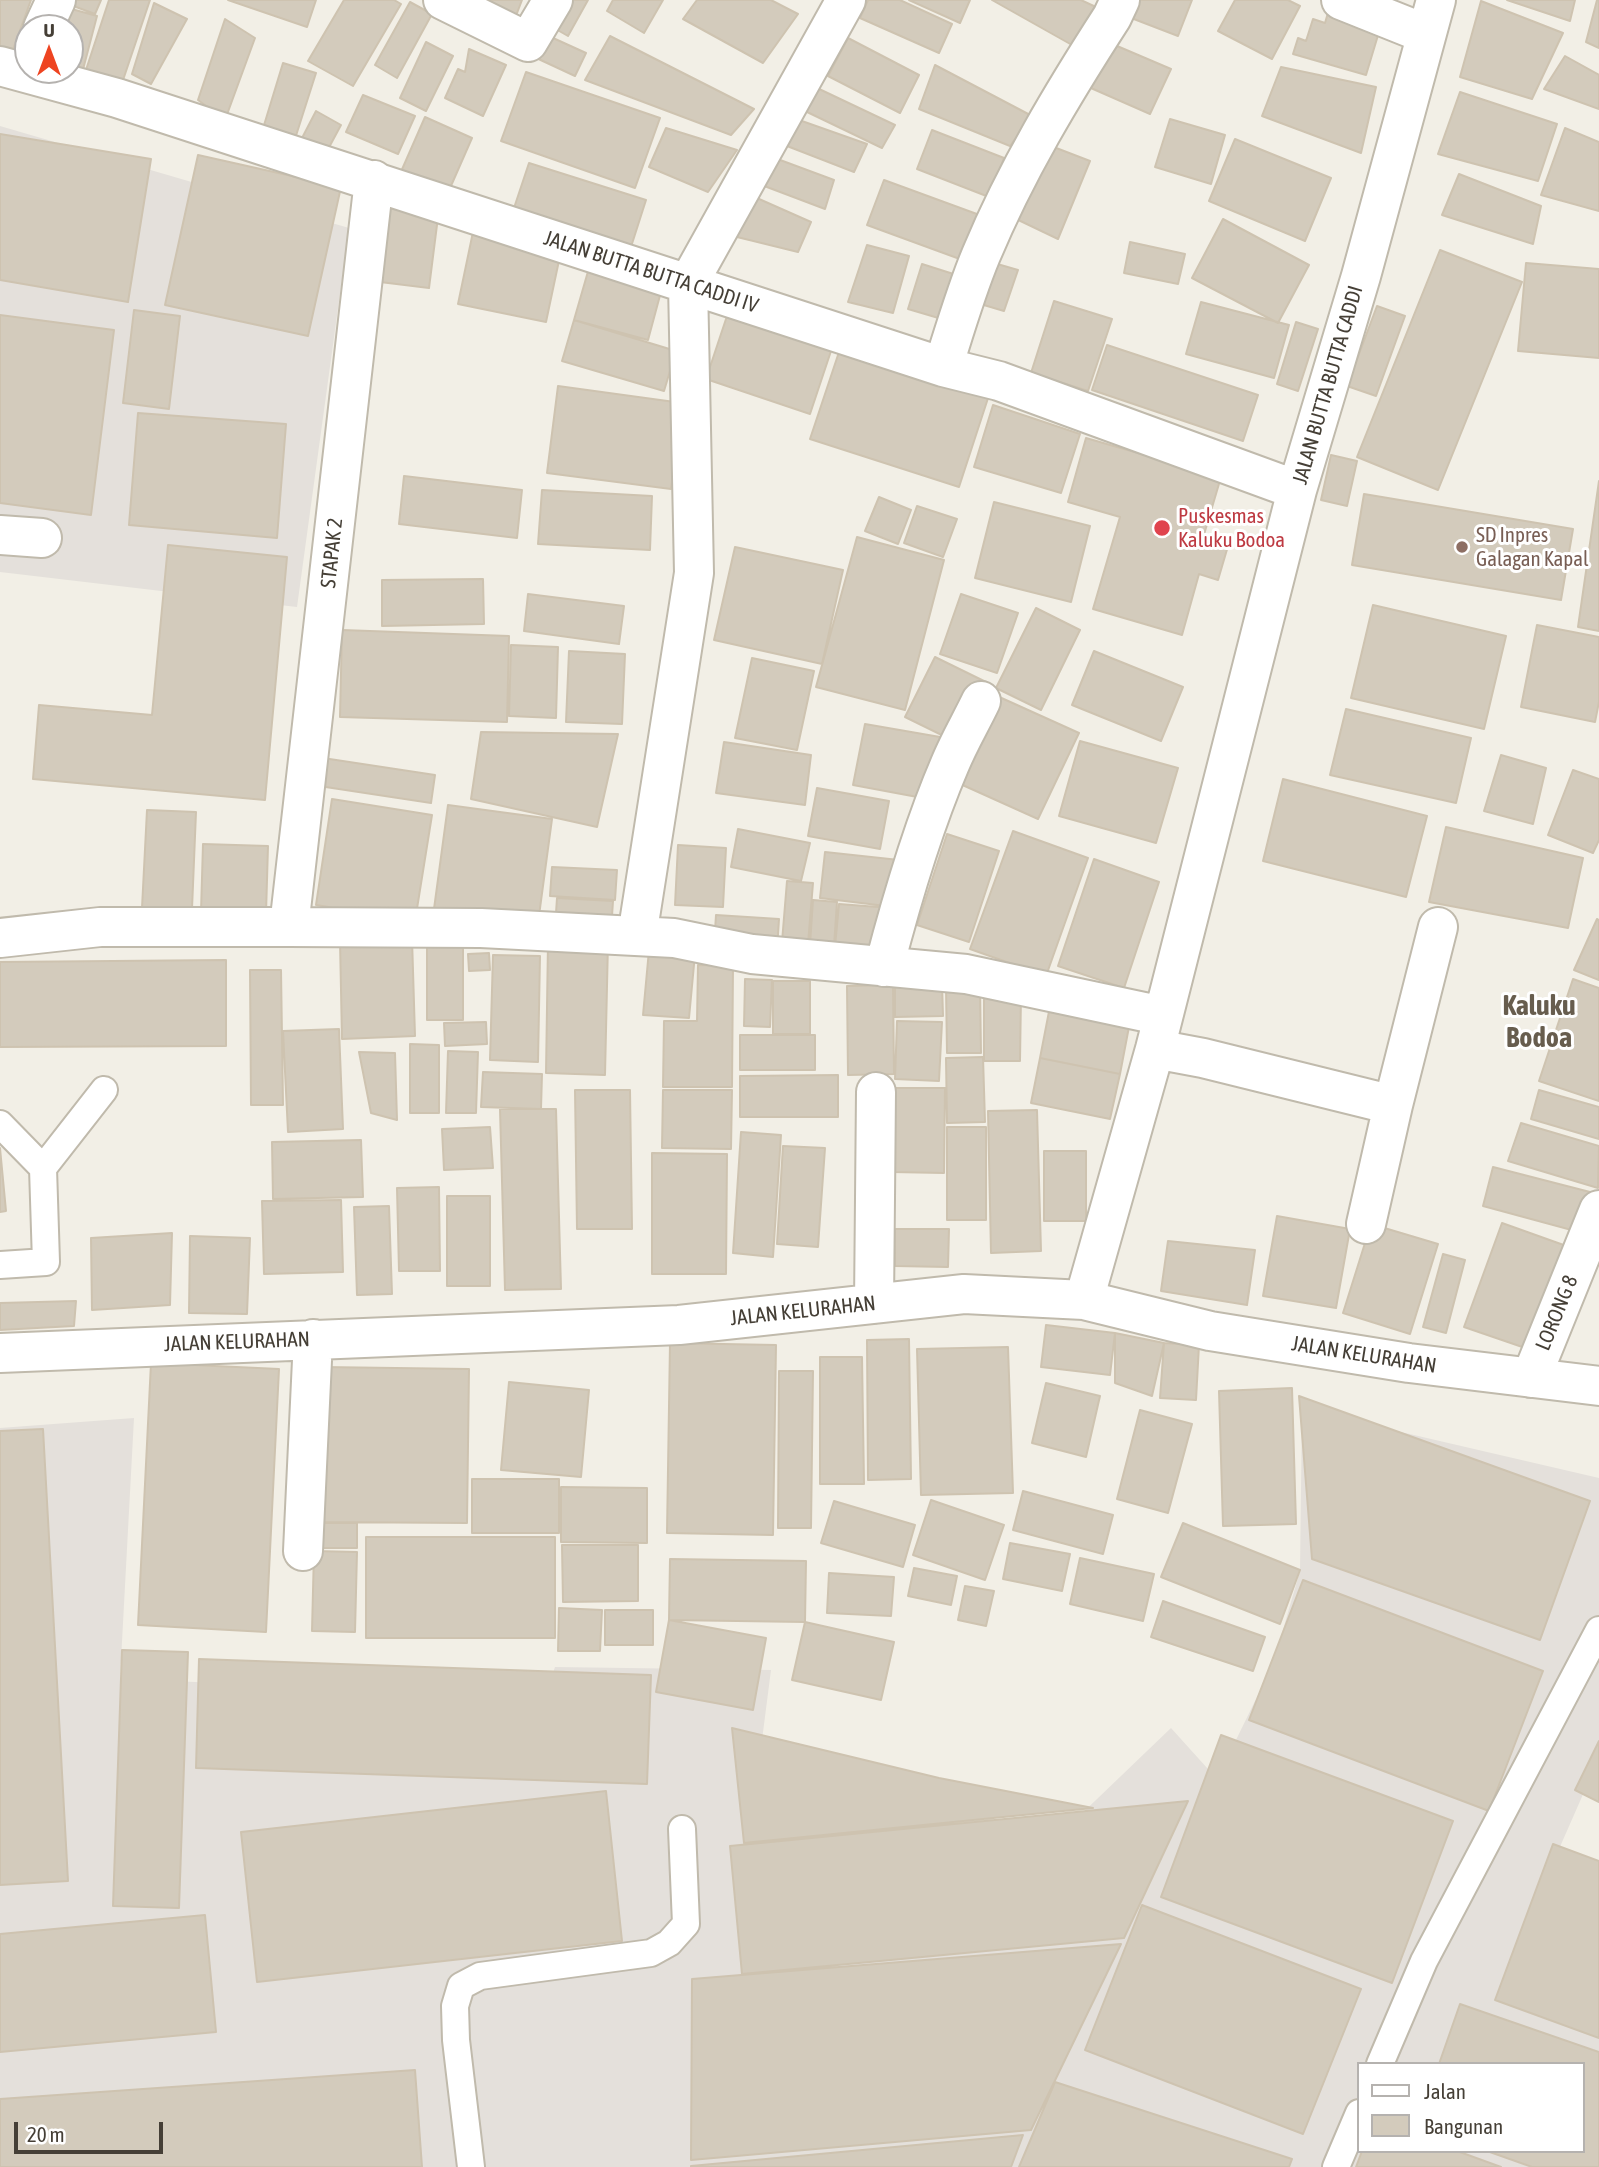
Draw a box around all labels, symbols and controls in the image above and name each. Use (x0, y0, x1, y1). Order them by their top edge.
north arrow (14, 14, 84, 84)
text: U (43, 19, 55, 41)
street label: JALAN BUTTA BUTTA CADDI IV (541, 225, 761, 319)
street label: JALAN BUTTA BUTTA CADDI (1288, 283, 1368, 487)
place label: Puskesmas Kaluku Bodoa (1178, 503, 1285, 553)
street label: STAPAK 2 (316, 517, 348, 589)
marker: Puskesmas Kaluku Bodoa (1152, 518, 1172, 538)
place label: SD Inpres Galagan Kapal (1476, 522, 1589, 572)
marker: SD Inpres Galagan Kapal (1454, 539, 1470, 555)
district label: Kaluku Bodoa (1503, 989, 1575, 1055)
street label: LORONG 8 (1531, 1272, 1583, 1354)
street label: JALAN KELURAHAN (729, 1291, 877, 1331)
street label: JALAN KELURAHAN (164, 1327, 310, 1357)
street label: JALAN KELURAHAN (1290, 1331, 1438, 1379)
legend (1358, 2062, 1585, 2153)
text: Jalan (1424, 2079, 1466, 2103)
scale bar (18, 2108, 166, 2152)
text: Bangunan (1424, 2114, 1503, 2138)
text: 20 m (27, 2122, 65, 2146)

